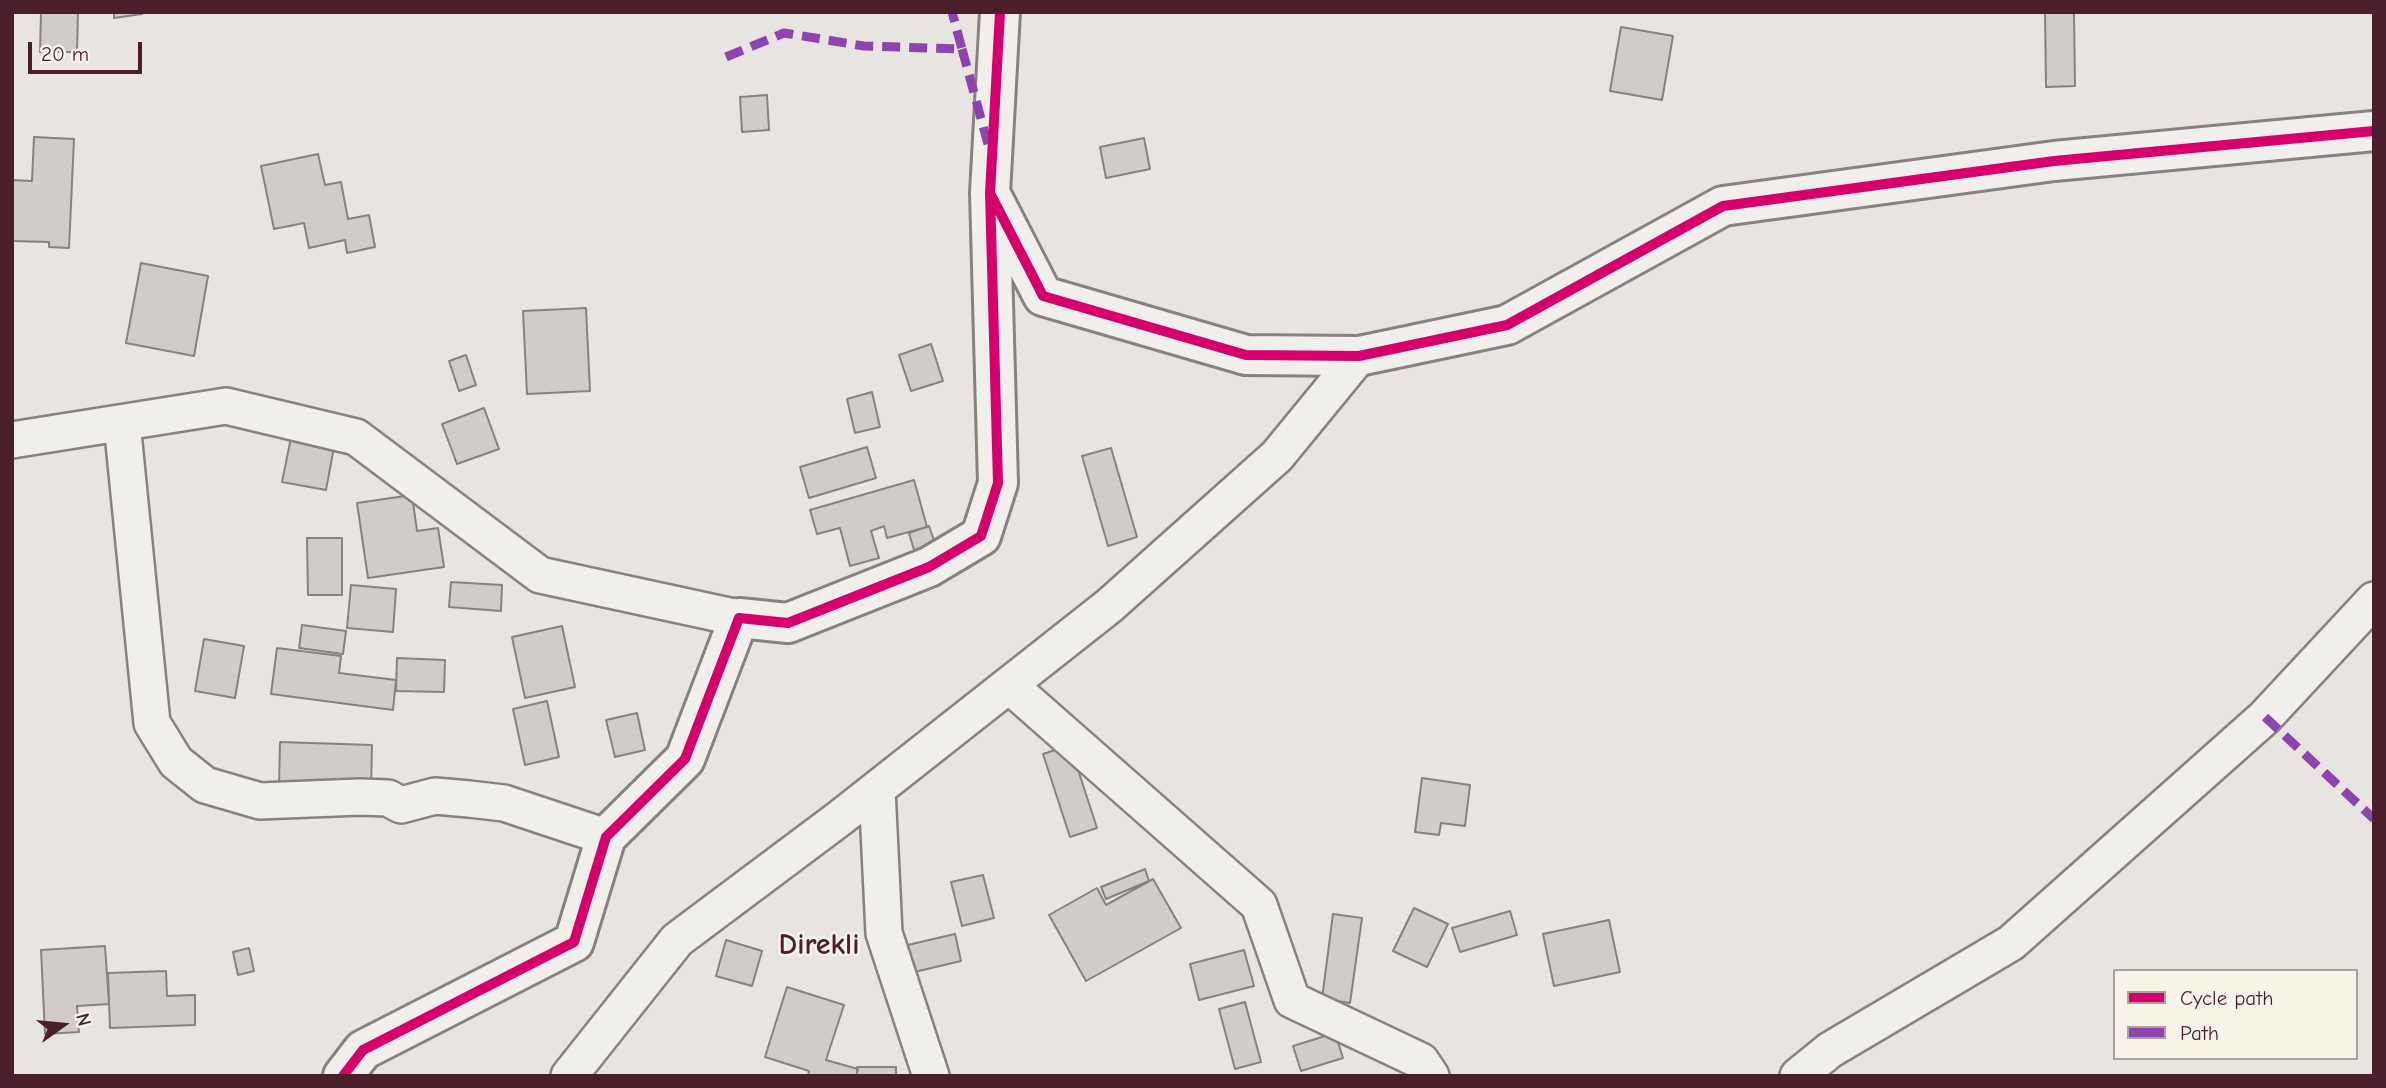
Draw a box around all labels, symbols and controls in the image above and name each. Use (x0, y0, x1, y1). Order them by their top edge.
scale bar (32, 28, 145, 72)
text: 20 m (41, 42, 89, 66)
district label: Direkli (779, 928, 859, 964)
legend (2113, 969, 2358, 1060)
text: Cycle path (2180, 986, 2273, 1010)
north arrow (28, 990, 98, 1060)
text: N (71, 1011, 96, 1028)
text: Path (2180, 1021, 2219, 1045)

